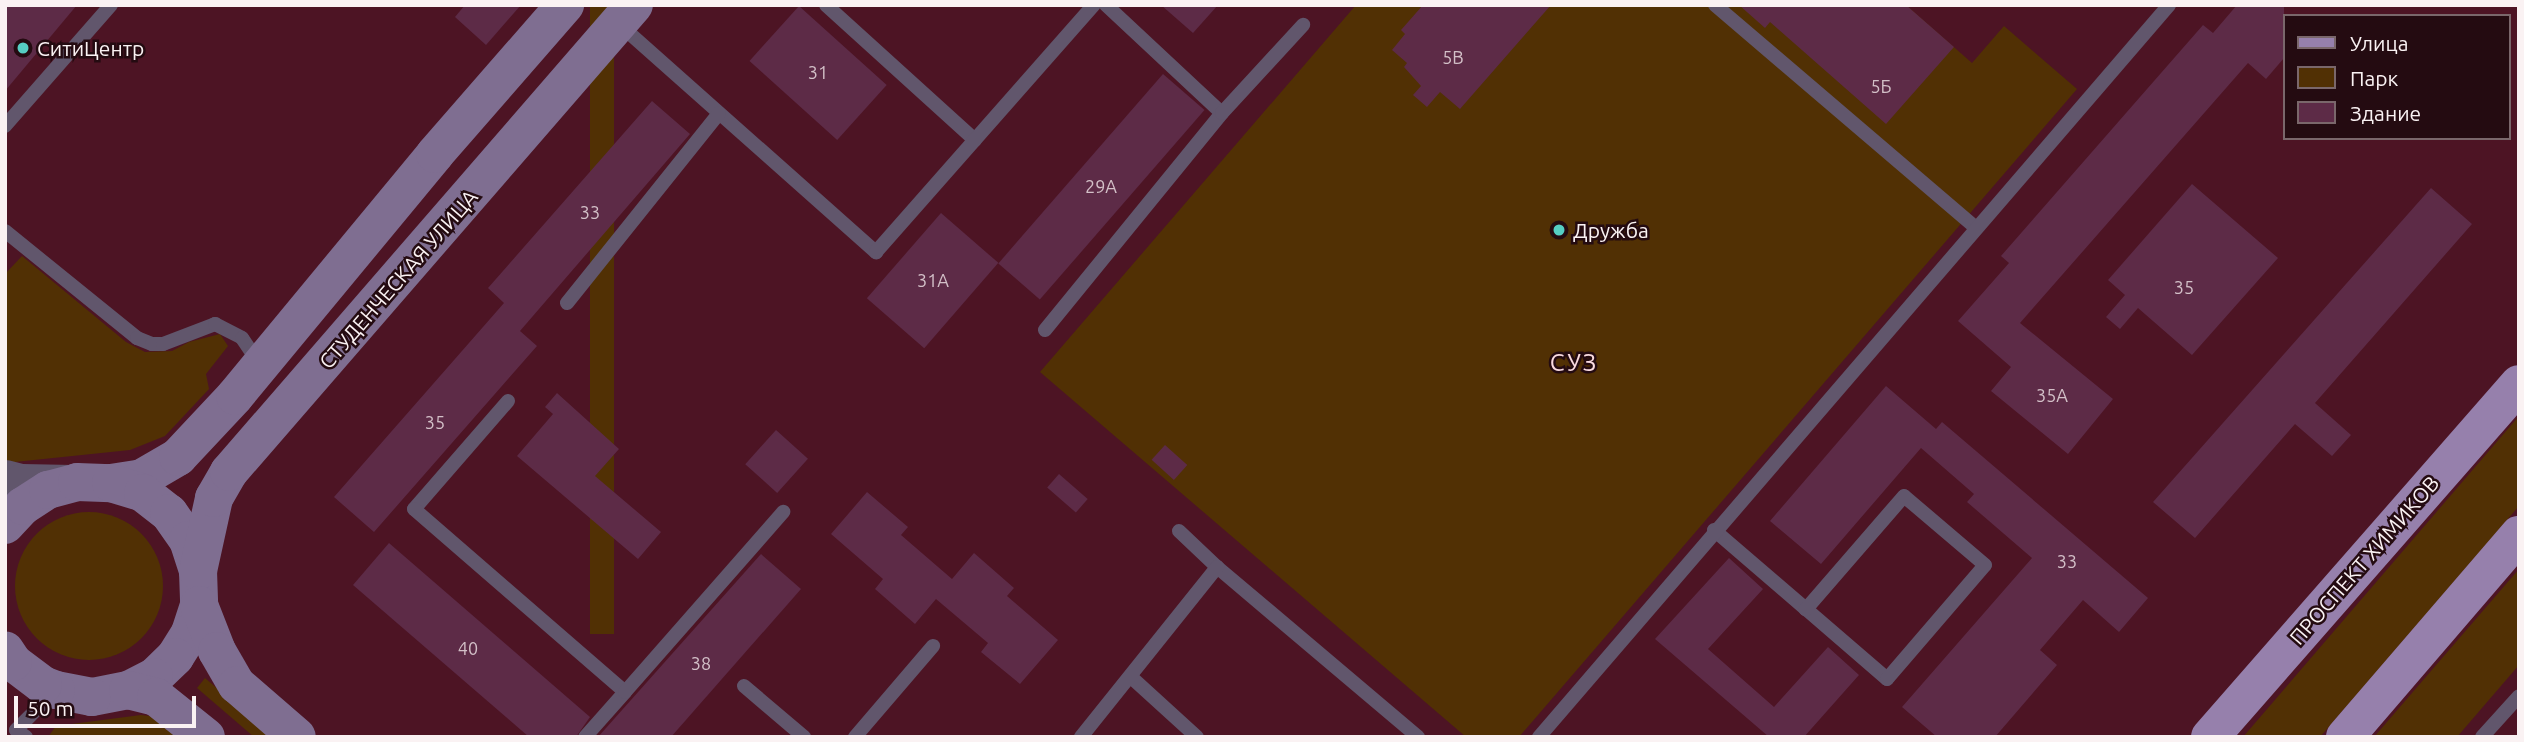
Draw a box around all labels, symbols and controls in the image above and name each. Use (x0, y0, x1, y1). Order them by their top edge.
legend (2282, 14, 2510, 140)
text: Улица (2350, 31, 2408, 55)
place label: СитиЦентр (37, 35, 144, 61)
marker: СитиЦентр (15, 40, 31, 56)
house number: 5В (1442, 46, 1464, 68)
house number: 31 (808, 61, 828, 83)
text: Парк (2350, 66, 2398, 90)
house number: 5Б (1870, 75, 1892, 97)
text: Здание (2350, 101, 2421, 125)
house number: 29А (1085, 175, 1117, 197)
street label: СТУДЕНЧЕСКАЯ УЛИЦА (313, 184, 483, 374)
house number: 33 (580, 201, 600, 223)
place label: Дружба (1573, 217, 1649, 243)
marker: Дружба (1551, 222, 1567, 238)
house number: 31А (917, 269, 949, 291)
house number: 35 (2174, 276, 2194, 298)
district label: СУЗ (1550, 349, 1598, 377)
house number: 35А (2036, 384, 2068, 406)
house number: 35 (425, 411, 445, 433)
street label: ПРОСПЕКТ ХИМИКОВ (2284, 471, 2444, 649)
house number: 33 (2057, 550, 2077, 572)
house number: 40 (458, 637, 478, 659)
house number: 38 (691, 652, 711, 674)
scale bar (18, 682, 200, 726)
text: 50 m (27, 696, 74, 720)

